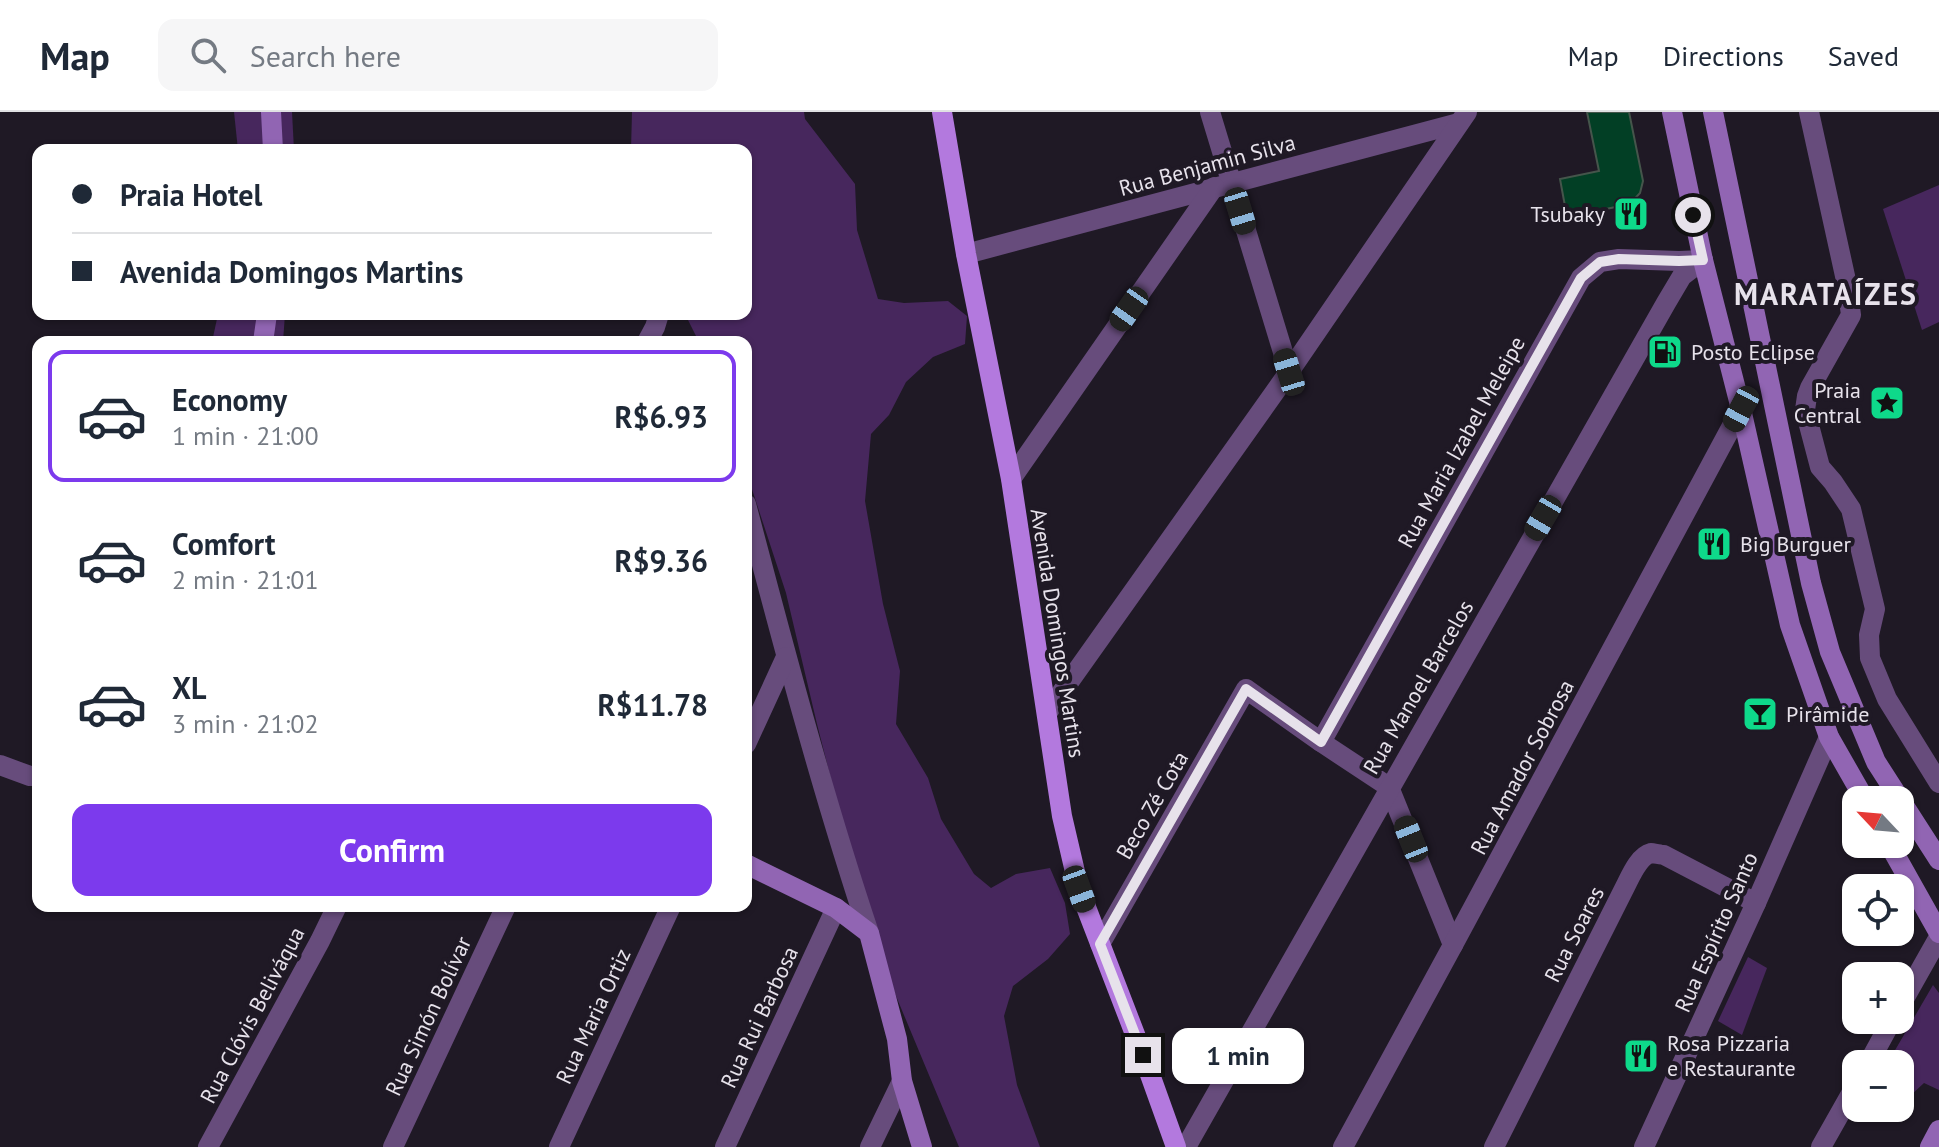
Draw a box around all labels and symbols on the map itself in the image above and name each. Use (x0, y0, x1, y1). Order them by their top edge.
street label: Rua Benjamin Silva (1116, 128, 1298, 202)
car (1222, 185, 1258, 237)
restaurant icon: Tsubaky (1612, 195, 1650, 233)
route start (1675, 197, 1711, 233)
place label: Tsubaky (1531, 200, 1606, 228)
district label: MARATAÍZES (1734, 274, 1918, 313)
car (1105, 282, 1153, 336)
street label: Rua Maria Izabel Meleipe (1391, 331, 1531, 553)
fuel station icon: Posto Eclipse (1646, 333, 1684, 371)
place label: Posto Eclipse (1691, 338, 1815, 366)
car (1271, 346, 1307, 398)
place label: Praia Central (1794, 376, 1862, 429)
car (1719, 382, 1763, 436)
place icon: Praia Central (1868, 384, 1906, 422)
car (1521, 491, 1565, 545)
street label: Avenida Domingos Martins (1024, 506, 1092, 760)
restaurant icon: Big Burguer (1695, 525, 1733, 563)
place label: Big Burguer (1740, 530, 1851, 558)
street label: Rua Manoel Barcelos (1357, 595, 1479, 779)
street label: Rua Amador Sobrosa (1464, 675, 1580, 859)
bar icon: Pirâmide (1741, 695, 1779, 733)
place label: Pirâmide (1786, 700, 1869, 728)
street label: Beco Zé Cota (1110, 746, 1194, 864)
north arrow (1842, 786, 1914, 858)
car (1391, 812, 1431, 866)
street label: Rua Espírito Santo (1668, 848, 1764, 1016)
car (1060, 862, 1098, 916)
street label: Rua Soares (1538, 881, 1610, 987)
street label: Rua Clóvis Beliváqua (194, 922, 310, 1108)
street label: Rua Simón Bolívar (379, 931, 477, 1100)
street label: Rua Rui Barbosa (714, 942, 804, 1092)
street label: Rua Maria Ortiz (549, 944, 637, 1088)
callout: 1 min (1171, 1027, 1303, 1083)
place label: Rosa Pizzaria e Restaurante (1667, 1029, 1796, 1082)
route end (1125, 1037, 1161, 1073)
restaurant icon: Rosa Pizzaria e Restaurante (1622, 1037, 1660, 1075)

